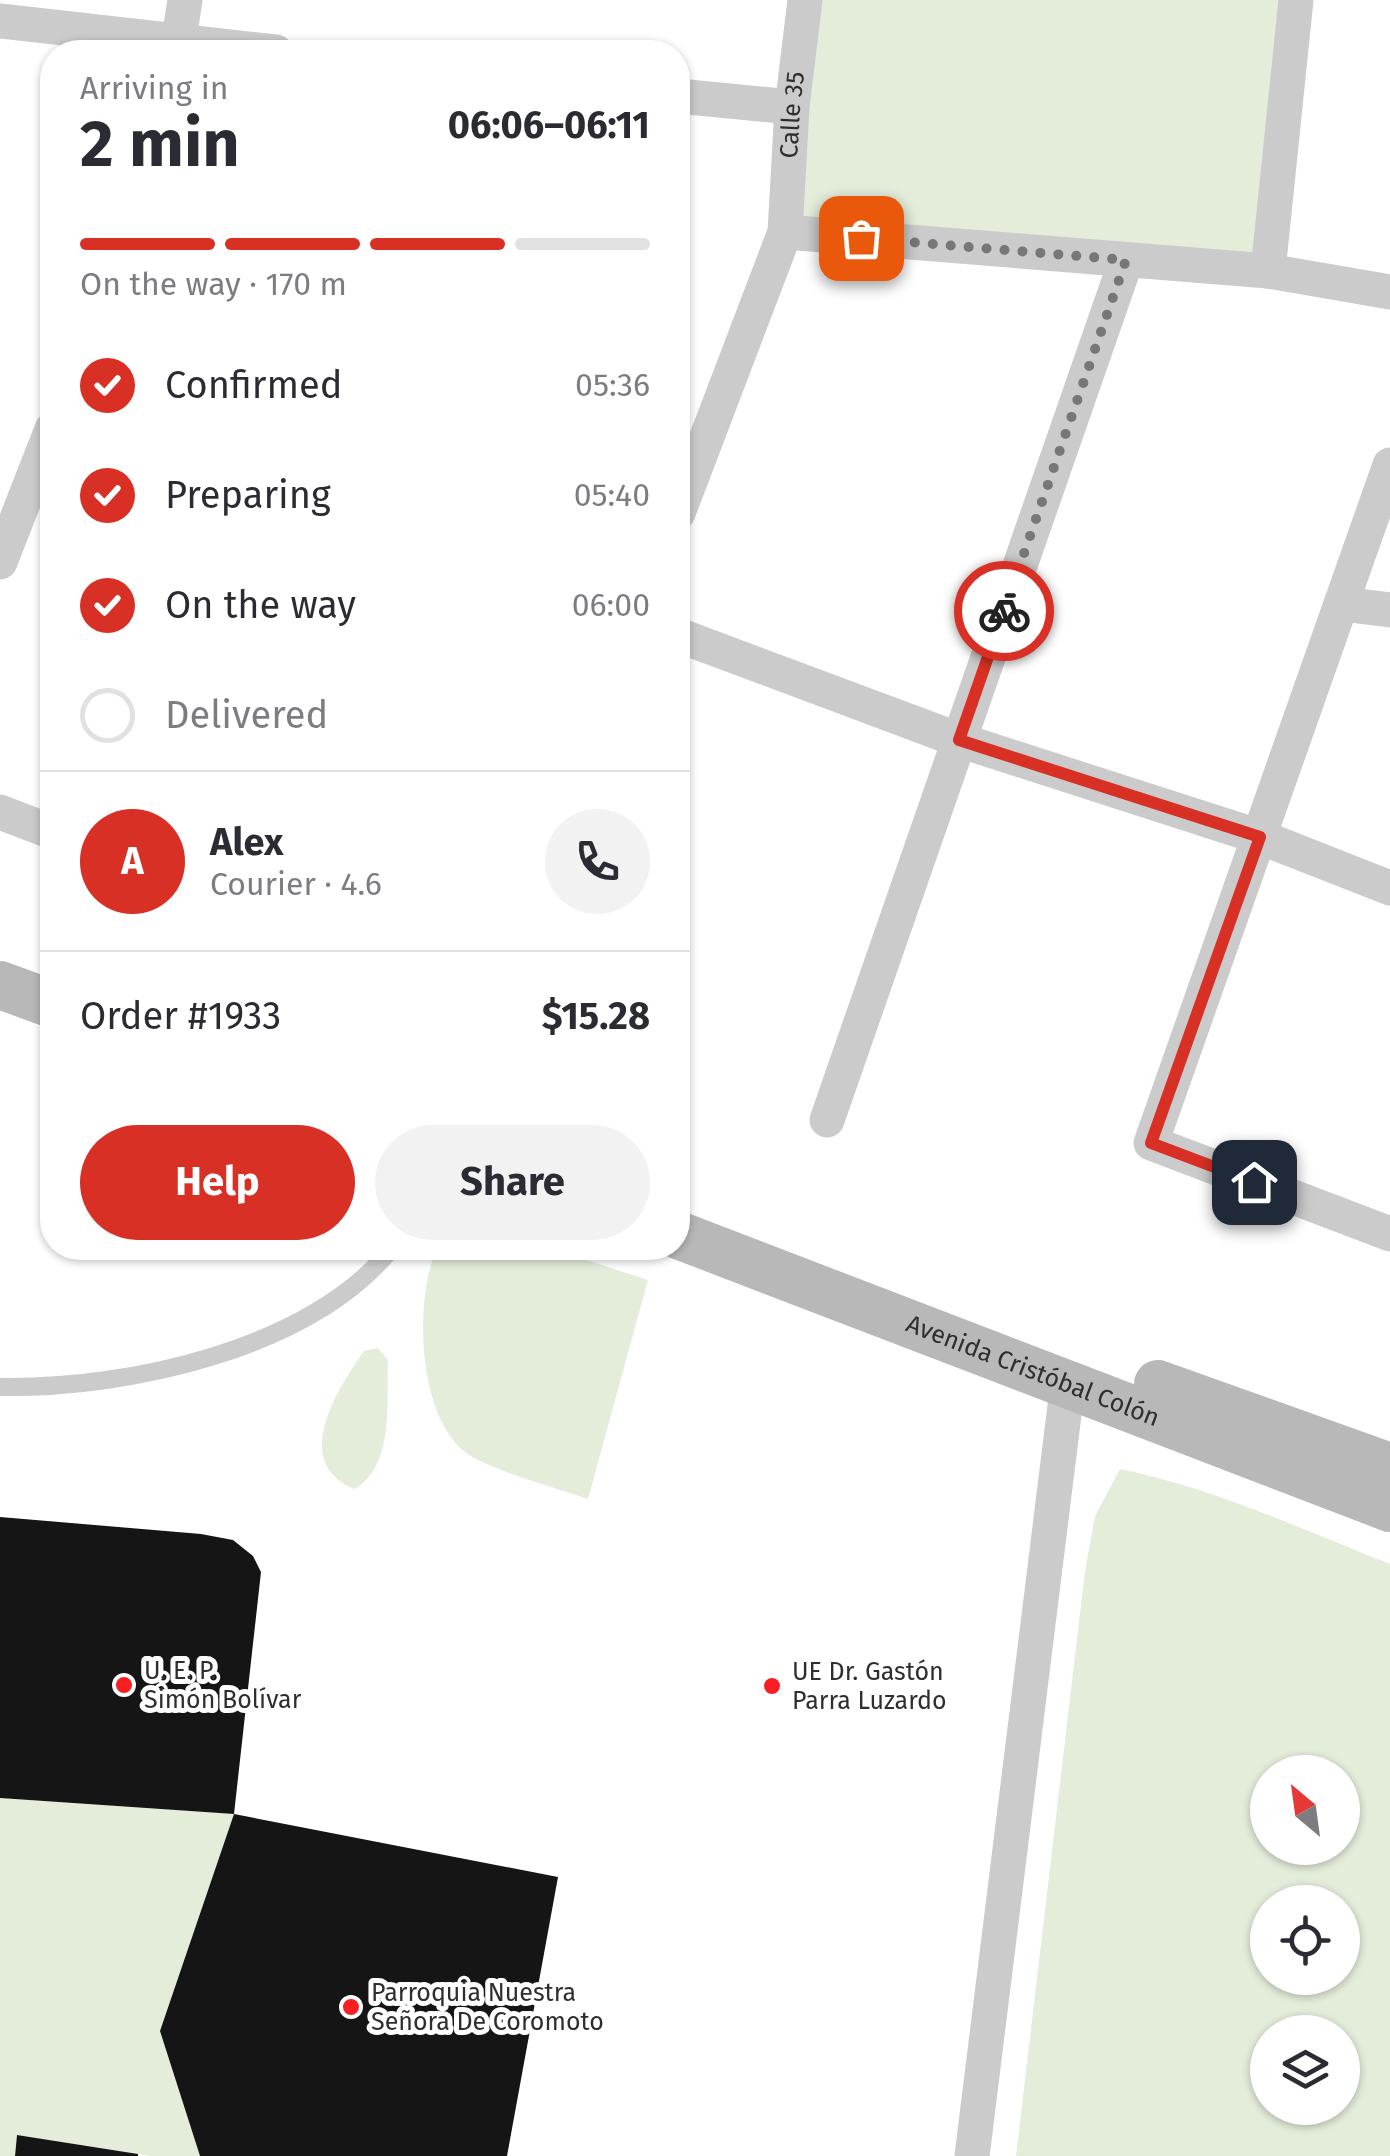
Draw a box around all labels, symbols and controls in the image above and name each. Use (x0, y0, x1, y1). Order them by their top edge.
text: Arriving in (80, 69, 228, 107)
street label: Calle 35 (774, 70, 811, 159)
text: 06:06–06:11 (448, 102, 650, 148)
text: 2 min (80, 105, 240, 183)
pin (819, 196, 904, 281)
icon: bag (834, 211, 889, 266)
text: On the way · 170 m (80, 265, 347, 303)
icon: check (80, 358, 135, 413)
text: Confirmed (165, 362, 343, 408)
text: 05:36 (575, 366, 650, 404)
icon: check (80, 468, 135, 523)
text: Preparing (165, 472, 331, 518)
text: 05:40 (574, 476, 650, 514)
courier (954, 561, 1054, 661)
icon: check (80, 578, 135, 633)
text: On the way (165, 582, 356, 628)
icon: bike (977, 584, 1032, 639)
text: 06:00 (572, 586, 650, 624)
text: Delivered (165, 692, 328, 738)
button: phone (545, 809, 650, 914)
text: Alex (210, 819, 283, 865)
text: A (121, 838, 144, 884)
text: Courier · 4.6 (210, 865, 382, 903)
text: Order #1933 (80, 993, 281, 1039)
text: $15.28 (542, 993, 650, 1039)
button: Help (80, 1125, 355, 1240)
button: Share (375, 1125, 650, 1240)
pin (1212, 1140, 1297, 1225)
icon: home (1227, 1155, 1282, 1210)
street label: Avenida Cristóbal Colón (902, 1309, 1164, 1433)
place label: U. E. P. Simón Bolívar (144, 1656, 302, 1715)
place label: UE Dr. Gastón Parra Luzardo (792, 1657, 947, 1716)
marker: U. E. P. Simón Bolívar (113, 1674, 135, 1696)
marker: UE Dr. Gastón Parra Luzardo (761, 1675, 783, 1697)
north arrow (1250, 1755, 1360, 1865)
map controls (1250, 1755, 1360, 2125)
button: locate (1250, 1885, 1360, 1995)
place label: Parroquia Nuestra Señora De Coromoto (371, 1978, 604, 2037)
marker: Parroquia Nuestra Señora De Coromoto (340, 1996, 362, 2018)
button: layers (1250, 2015, 1360, 2125)

